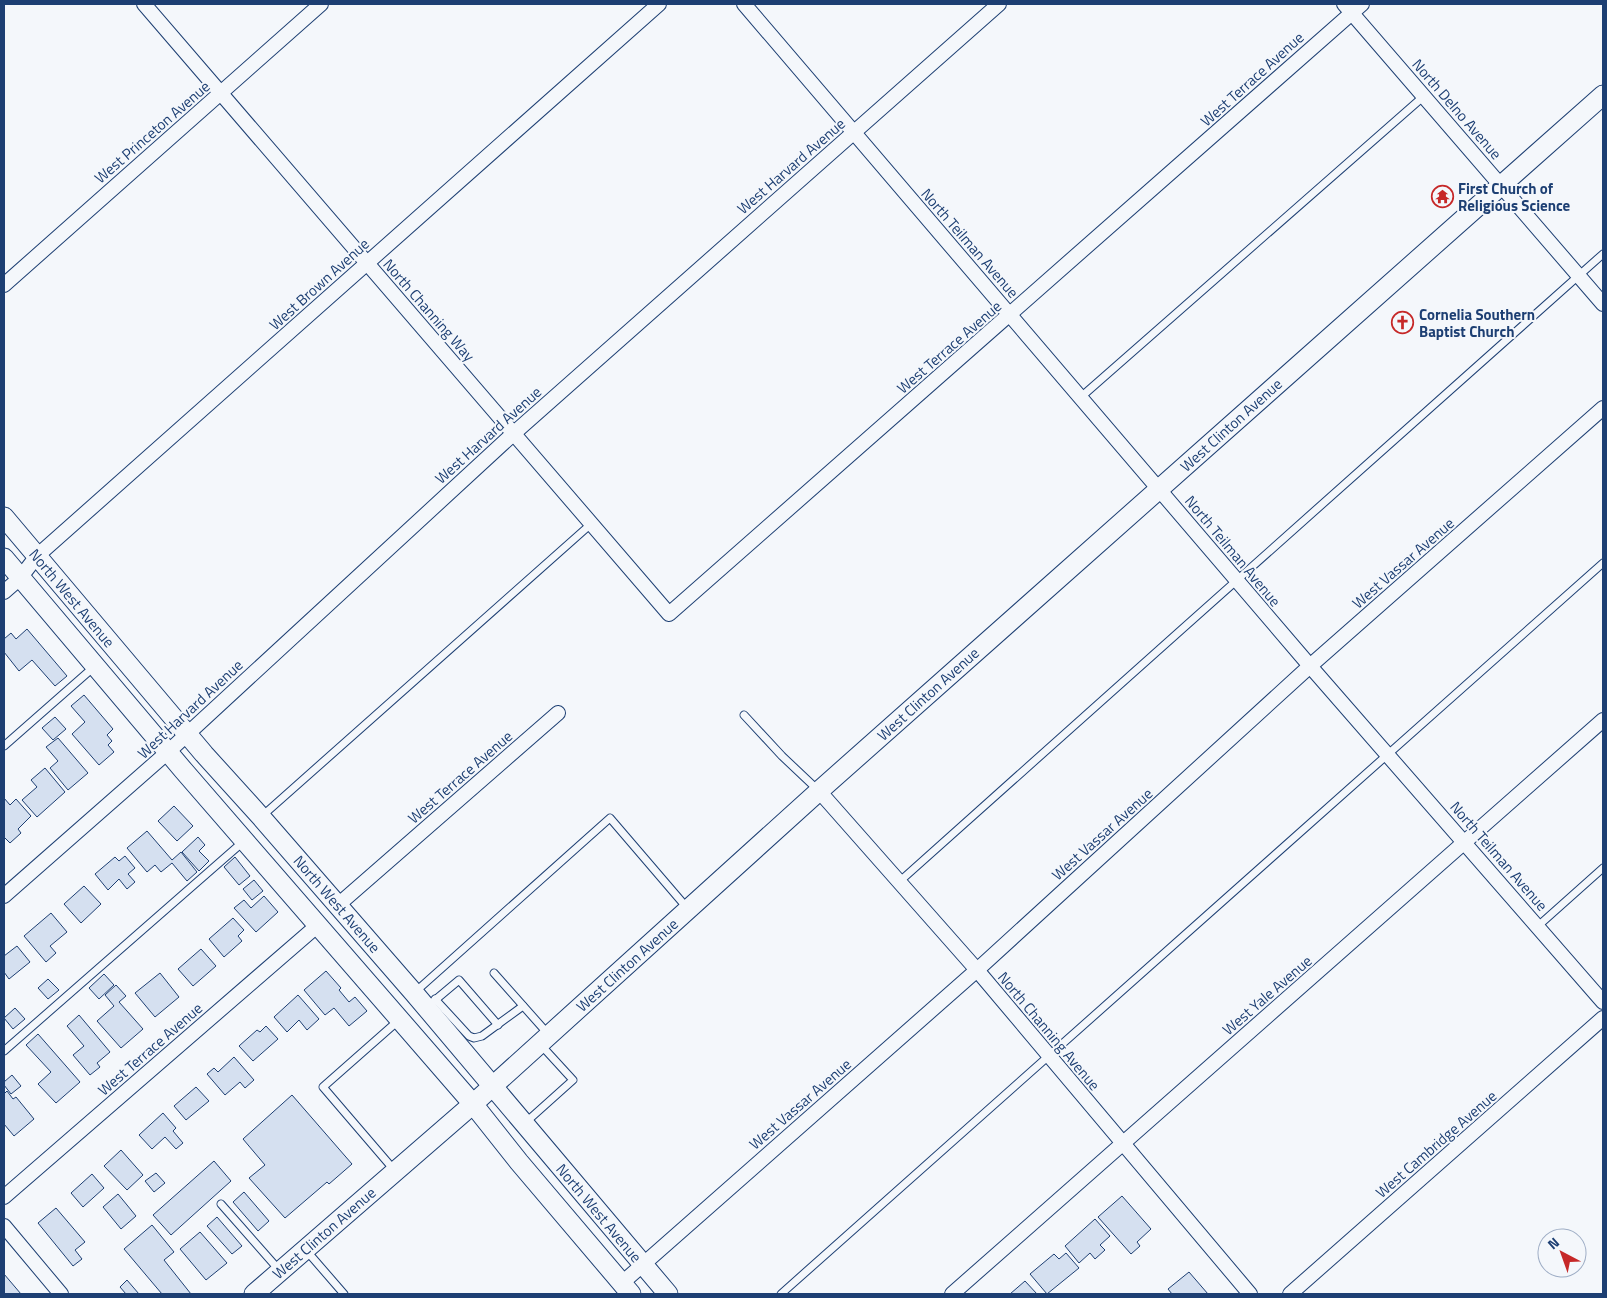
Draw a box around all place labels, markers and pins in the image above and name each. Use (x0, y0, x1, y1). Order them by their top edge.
place label: First Church of Religious Science (1458, 177, 1571, 217)
temple icon: First Church of Religious Science (1430, 185, 1454, 209)
place label: Cornelia Southern Baptist Church (1419, 303, 1535, 343)
church icon: Cornelia Southern Baptist Church (1391, 311, 1415, 335)

